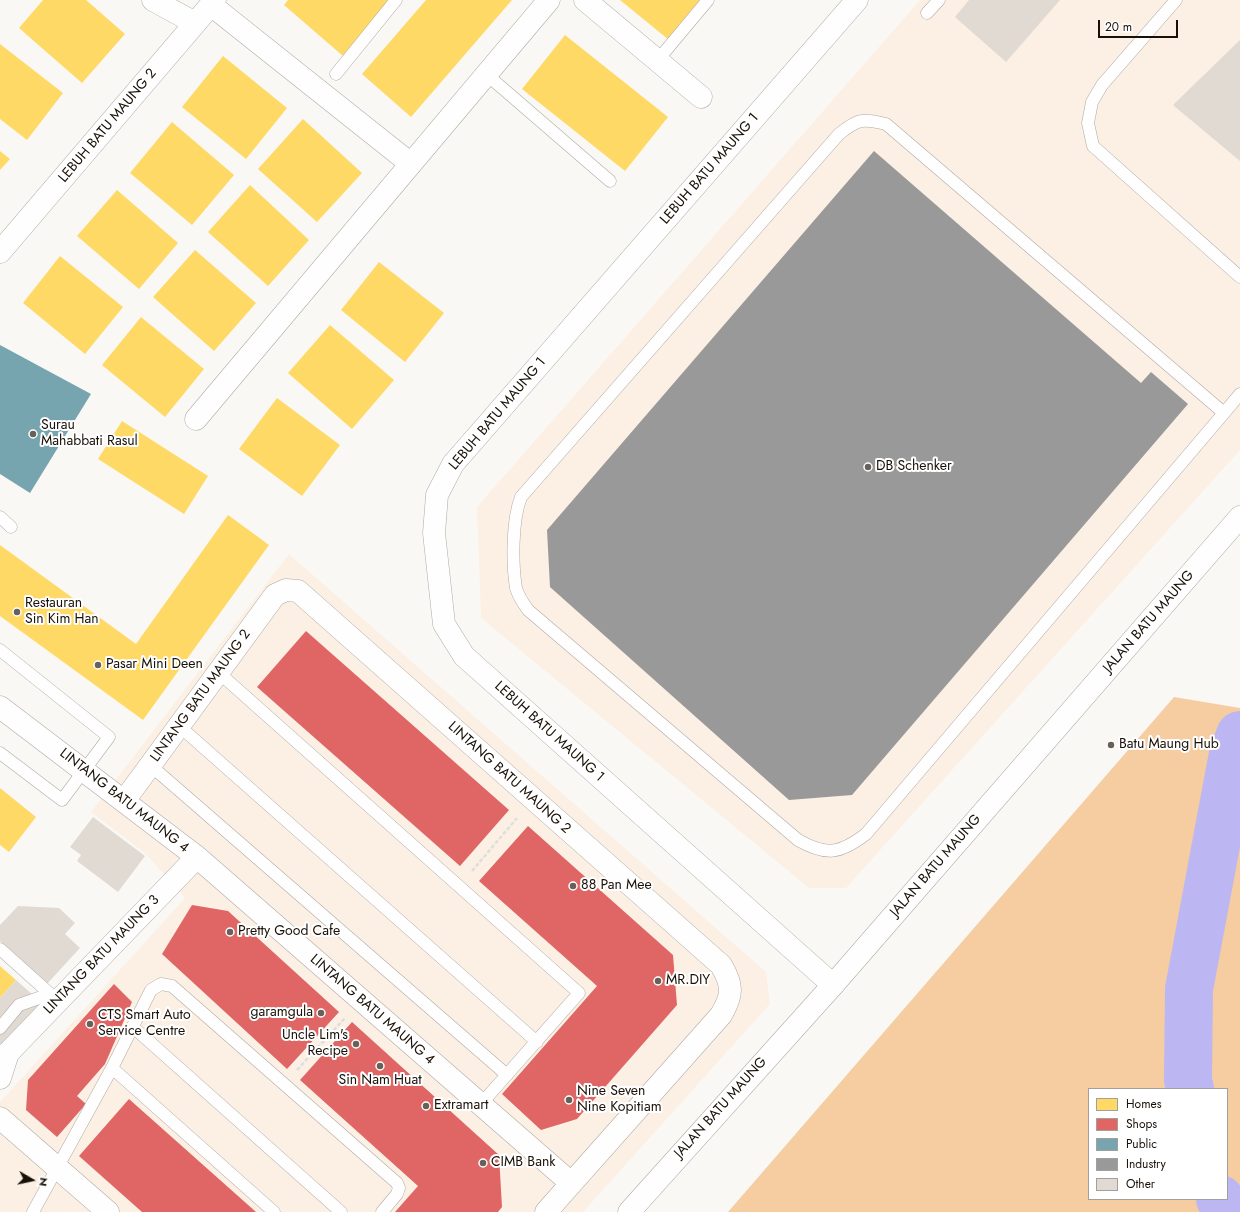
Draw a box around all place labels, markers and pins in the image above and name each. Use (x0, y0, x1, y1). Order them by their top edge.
place label: Surau Mahabbati Rasul (41, 418, 138, 450)
marker: Surau Mahabbati Rasul (28, 429, 38, 439)
place label: DB Schenker (876, 459, 952, 475)
marker: DB Schenker (863, 462, 873, 472)
place label: Restauran Sin Kim Han (25, 596, 99, 628)
marker: Restauran Sin Kim Han (12, 607, 22, 617)
place label: Pasar Mini Deen (106, 657, 203, 673)
marker: Pasar Mini Deen (93, 660, 103, 670)
place label: Batu Maung Hub (1119, 737, 1219, 753)
marker: Batu Maung Hub (1106, 740, 1116, 750)
place label: 88 Pan Mee (581, 878, 652, 894)
marker: 88 Pan Mee (568, 881, 578, 891)
place label: Pretty Good Cafe (238, 924, 340, 940)
marker: Pretty Good Cafe (225, 927, 235, 937)
place label: MR.DIY (666, 973, 710, 989)
marker: MR.DIY (653, 976, 663, 986)
place label: garamgula (251, 1005, 313, 1021)
place label: CTS Smart Auto Service Centre (98, 1008, 191, 1040)
marker: garamgula (316, 1008, 326, 1018)
marker: CTS Smart Auto Service Centre (85, 1019, 95, 1029)
place label: Uncle Lim's Recipe (282, 1028, 348, 1060)
marker: Uncle Lim's Recipe (351, 1039, 361, 1049)
marker: Sin Nam Huat (375, 1061, 385, 1071)
place label: Sin Nam Huat (338, 1073, 422, 1089)
place label: Nine Seven Nine Kopitiam (577, 1084, 662, 1116)
marker: Nine Seven Nine Kopitiam (564, 1095, 574, 1105)
place label: Extramart (434, 1098, 488, 1114)
marker: Extramart (421, 1101, 431, 1111)
place label: CIMB Bank (491, 1155, 555, 1171)
marker: CIMB Bank (478, 1158, 488, 1168)

